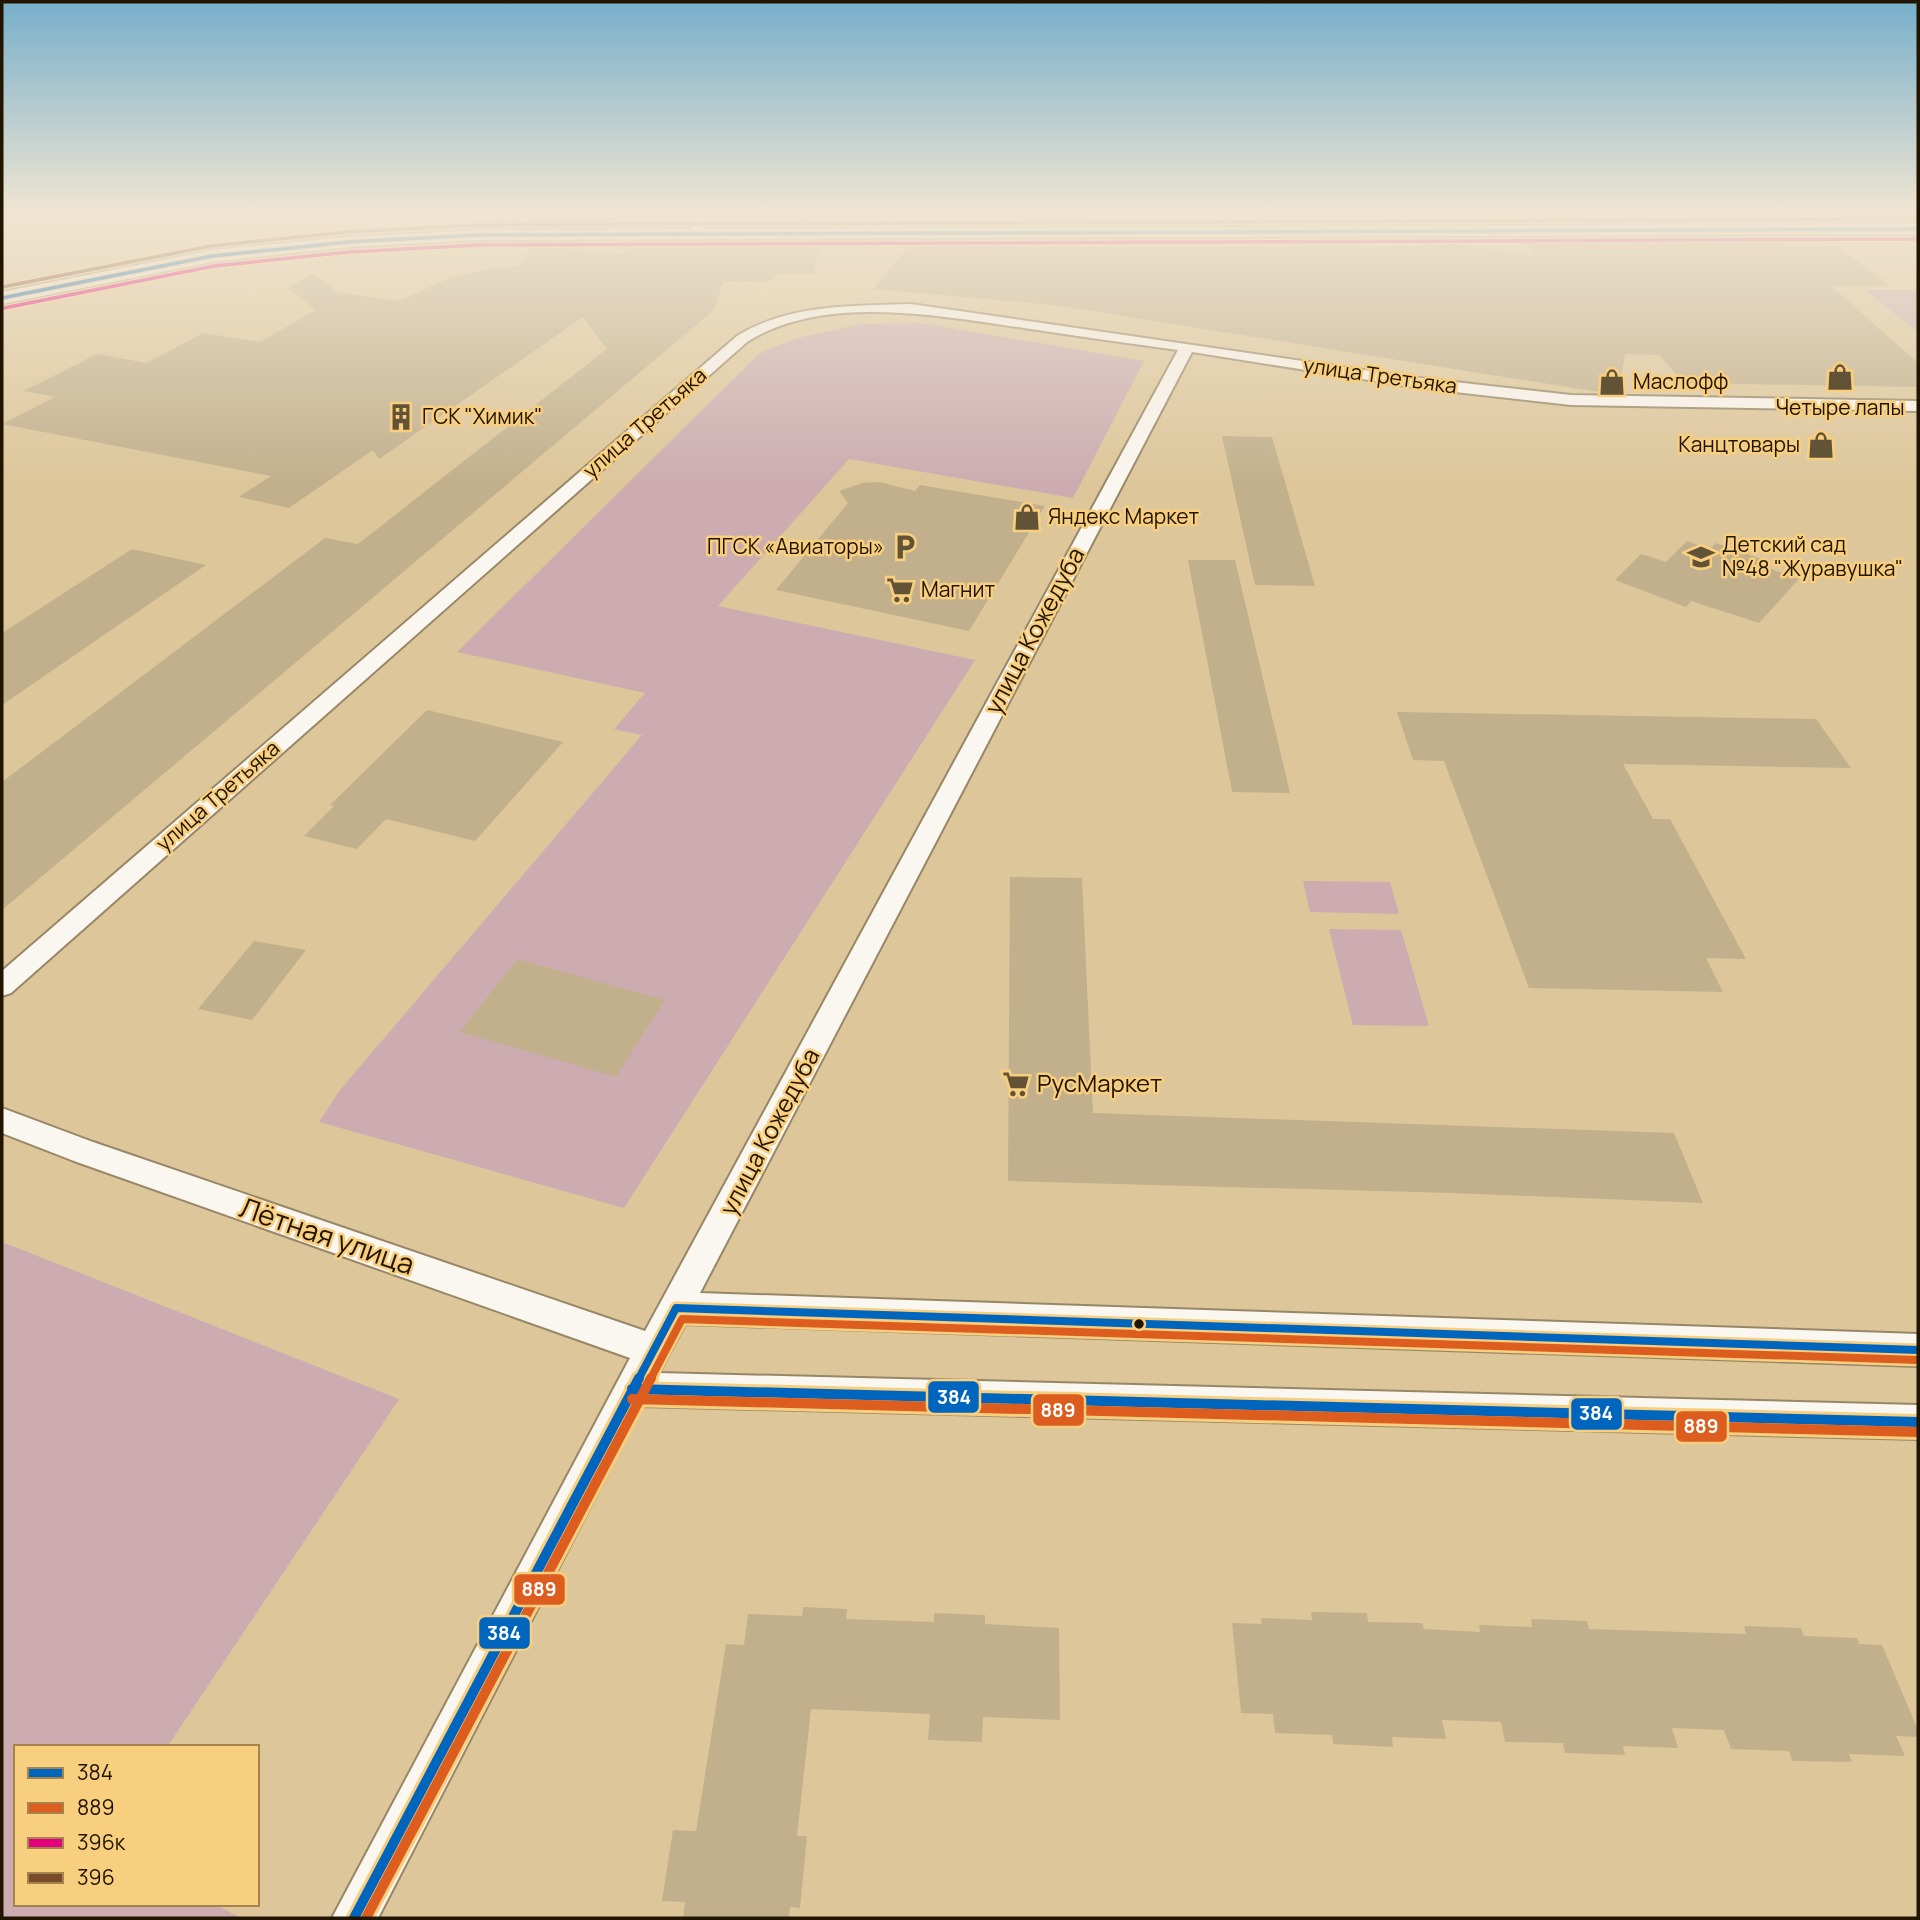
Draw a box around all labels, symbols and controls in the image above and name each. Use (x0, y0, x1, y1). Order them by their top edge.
street label: улица Третьяка (1301, 350, 1459, 400)
street label: улица Третьяка (577, 361, 712, 484)
shop icon: Четыре лапы (1825, 362, 1855, 392)
shop icon: Маслофф (1597, 367, 1627, 397)
place label: Маслофф (1633, 367, 1728, 395)
place label: Четыре лапы (1775, 393, 1905, 421)
building icon: ГСК "Химик" (386, 402, 416, 432)
place label: ГСК "Химик" (422, 402, 542, 430)
place label: Канцтовары (1678, 430, 1800, 458)
shop icon: Канцтовары (1806, 430, 1836, 460)
shop icon: Яндекс Маркет (1012, 502, 1042, 532)
place label: Яндекс Маркет (1048, 502, 1199, 530)
place label: Детский сад №48 "Журавушка" (1722, 530, 1903, 582)
place label: ПГСК «Авиаторы» (707, 532, 884, 560)
parking icon: ПГСК «Авиаторы» (890, 532, 920, 562)
street label: улица Кожедуба (976, 541, 1092, 720)
school or university icon: Детский сад №48 "Журавушка" (1686, 542, 1716, 572)
supermarket icon: Магнит (885, 575, 915, 605)
place label: Магнит (921, 575, 995, 603)
street label: улица Третьяка (150, 734, 285, 857)
street label: улица Кожедуба (711, 1042, 827, 1221)
place label: РусМаркет (1037, 1066, 1162, 1099)
supermarket icon: РусМаркет (1001, 1069, 1031, 1099)
street label: Лётная улица (235, 1187, 420, 1283)
unlabelled marker (1132, 1317, 1146, 1331)
line badge: 384 (927, 1380, 980, 1414)
text: 384 (937, 1384, 971, 1410)
line badge: 889 (1032, 1393, 1085, 1427)
text: 889 (1040, 1397, 1076, 1423)
line badge: 384 (1570, 1397, 1623, 1431)
text: 384 (1579, 1400, 1613, 1426)
line badge: 889 (1675, 1410, 1728, 1443)
text: 889 (1683, 1413, 1719, 1439)
line badge: 889 (513, 1573, 566, 1606)
text: 889 (521, 1576, 557, 1602)
line badge: 384 (478, 1616, 531, 1650)
text: 384 (487, 1620, 521, 1646)
legend (14, 1745, 259, 1906)
text: 384 (77, 1758, 113, 1786)
text: 889 (77, 1793, 114, 1821)
text: 396к (77, 1828, 126, 1856)
text: 396 (77, 1863, 115, 1891)

